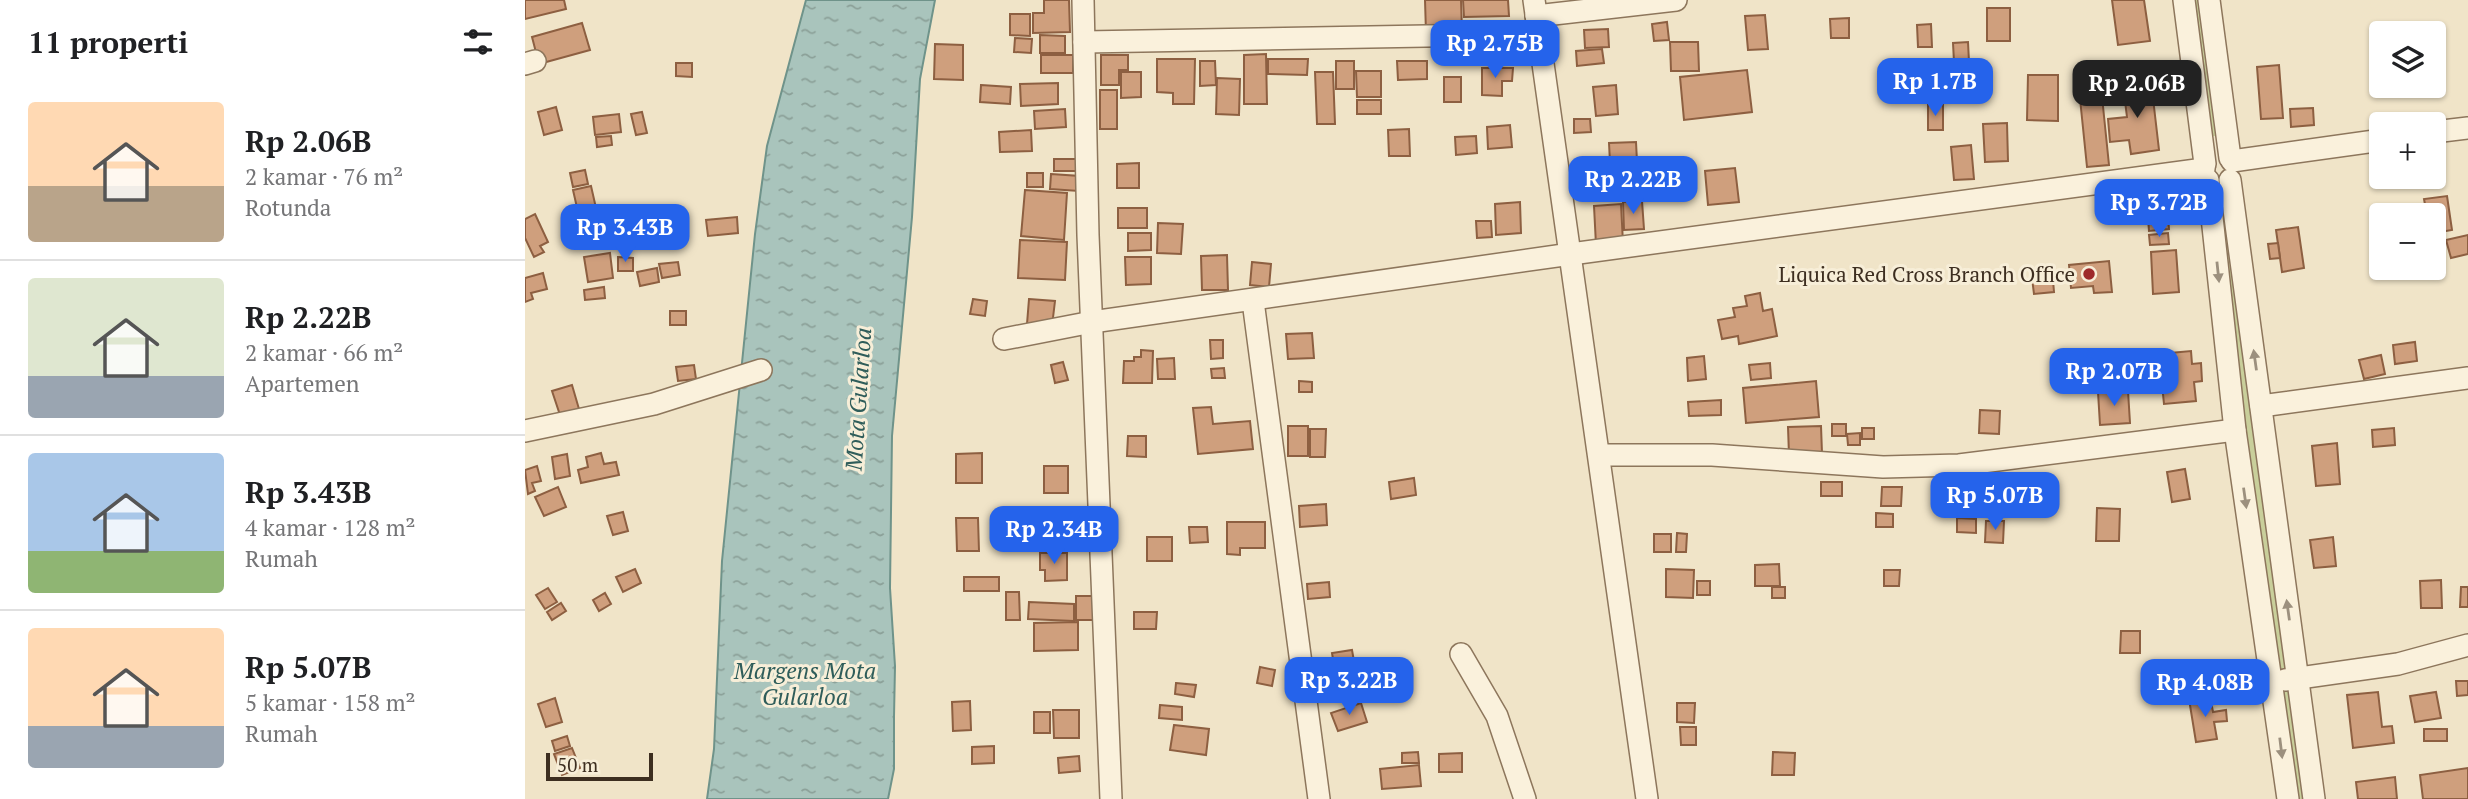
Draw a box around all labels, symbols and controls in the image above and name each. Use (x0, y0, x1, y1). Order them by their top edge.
pin: Rp 2.75B (1423, 20, 1567, 80)
map controls (2369, 21, 2446, 280)
button: layers (2369, 21, 2446, 98)
text: 11 properti (28, 22, 188, 62)
icon: filters (459, 23, 497, 61)
text: Rp 2.75B (1447, 27, 1543, 58)
pin: Rp 1.7B (1870, 58, 2000, 118)
pin: Rp 2.06B (2065, 60, 2209, 120)
text: Rp 1.7B (1893, 65, 1977, 96)
text: Rp 2.06B (2089, 67, 2185, 98)
button: + (2369, 112, 2446, 189)
text: Rp 2.06B (245, 121, 371, 161)
icon: home (84, 130, 168, 214)
pin: Rp 2.22B (1561, 156, 1705, 216)
text: 2 kamar · 76 m² (245, 161, 403, 192)
text: Rp 2.22B (1585, 163, 1681, 194)
pin: Rp 3.72B (2087, 180, 2231, 239)
text: Rp 3.72B (2111, 186, 2207, 217)
text: Rotunda (245, 192, 331, 223)
button: − (2369, 203, 2446, 280)
pin: Rp 3.43B (553, 204, 697, 264)
text: Rp 3.43B (577, 211, 673, 242)
place label: Liquica Red Cross Branch Office (1778, 260, 2075, 288)
one-way arrow (2213, 261, 2224, 283)
marker: Liquica Red Cross Branch Office (2081, 266, 2097, 282)
text: Rp 2.22B (245, 297, 371, 337)
icon: home (84, 306, 168, 390)
water label: Mota Gularloa (837, 327, 878, 472)
text: 2 kamar · 66 m² (245, 337, 403, 368)
pin: Rp 2.07B (2042, 348, 2186, 408)
one-way arrow (2249, 349, 2260, 371)
text: Rp 2.07B (2066, 355, 2162, 386)
text: Apartemen (245, 368, 359, 399)
text: Rp 3.43B (245, 472, 371, 512)
pin: Rp 5.07B (1923, 472, 2067, 532)
text: Rp 5.07B (1947, 479, 2043, 510)
icon: home (84, 481, 168, 565)
one-way arrow (2240, 487, 2251, 509)
pin: Rp 2.34B (982, 506, 1126, 566)
text: 4 kamar · 128 m² (245, 512, 415, 543)
text: Rp 2.34B (1006, 513, 1102, 544)
text: Rumah (245, 543, 318, 574)
one-way arrow (2283, 599, 2294, 621)
text: Rp 5.07B (245, 647, 371, 687)
water label: Margens Mota Gularloa (733, 655, 876, 712)
icon: home (84, 656, 168, 740)
pin: Rp 3.22B (1277, 658, 1421, 717)
pin: Rp 4.08B (2133, 660, 2277, 719)
text: Rp 3.22B (1301, 664, 1397, 695)
text: Rp 4.08B (2157, 666, 2253, 697)
text: 5 kamar · 158 m² (245, 687, 415, 718)
text: Rumah (245, 718, 318, 749)
one-way arrow (2275, 737, 2286, 759)
scale bar (546, 750, 653, 782)
text: 50 m (557, 752, 598, 777)

